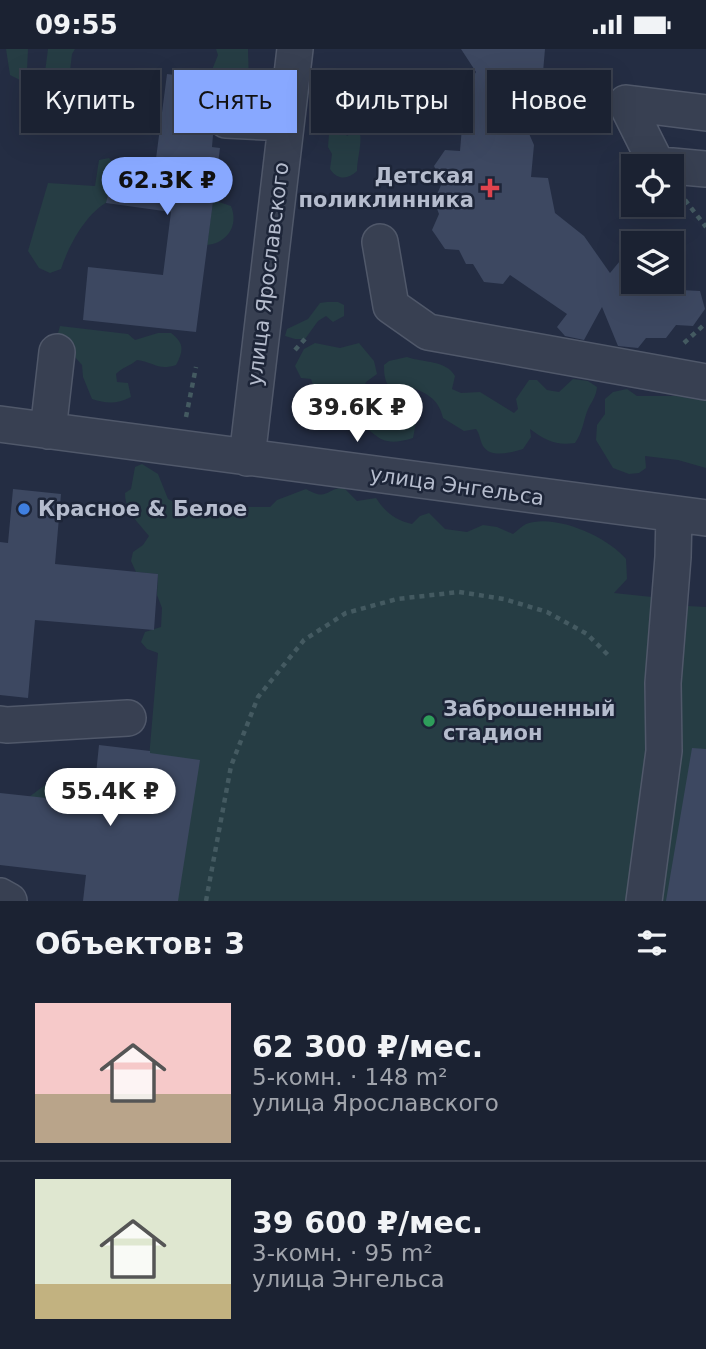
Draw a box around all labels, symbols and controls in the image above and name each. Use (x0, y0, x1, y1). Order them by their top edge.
text: 09:55 (35, 10, 118, 40)
chip: Купить (21, 70, 160, 133)
chip: Снять (174, 70, 297, 133)
chip: Фильтры (311, 70, 473, 133)
chip: Новое (487, 70, 611, 133)
map controls (621, 154, 684, 294)
button: locate (621, 154, 684, 217)
pin: 62.3K ₽ (102, 157, 232, 217)
street label: улица Ярославского (242, 161, 294, 387)
place label: Детская поликлинника (298, 164, 474, 212)
text: 62.3K ₽ (118, 167, 216, 193)
marker: Детская поликлинника (480, 178, 500, 198)
button: layers (621, 231, 684, 294)
pin: 39.6K ₽ (292, 385, 422, 444)
text: 39.6K ₽ (308, 394, 406, 420)
street label: улица Энгельса (368, 462, 546, 510)
place label: Красное & Белое (38, 497, 247, 521)
marker: Красное & Белое (16, 501, 32, 517)
place label: Заброшенный стадион (443, 697, 615, 745)
marker: Заброшенный стадион (421, 713, 437, 729)
pin: 55.4K ₽ (45, 769, 175, 828)
text: 55.4K ₽ (61, 778, 159, 804)
icon: filters (633, 924, 671, 962)
text: Объектов: 3 (35, 926, 245, 961)
text: 62 300 ₽/мес. (252, 1029, 483, 1064)
icon: home (91, 1031, 175, 1115)
text: 5-комн. · 148 m² (252, 1064, 447, 1090)
text: улица Ярославского (252, 1090, 499, 1116)
text: 39 600 ₽/мес. (252, 1205, 483, 1240)
icon: home (91, 1207, 175, 1291)
text: 3-комн. · 95 m² (252, 1240, 433, 1266)
text: улица Энгельса (252, 1266, 445, 1292)

